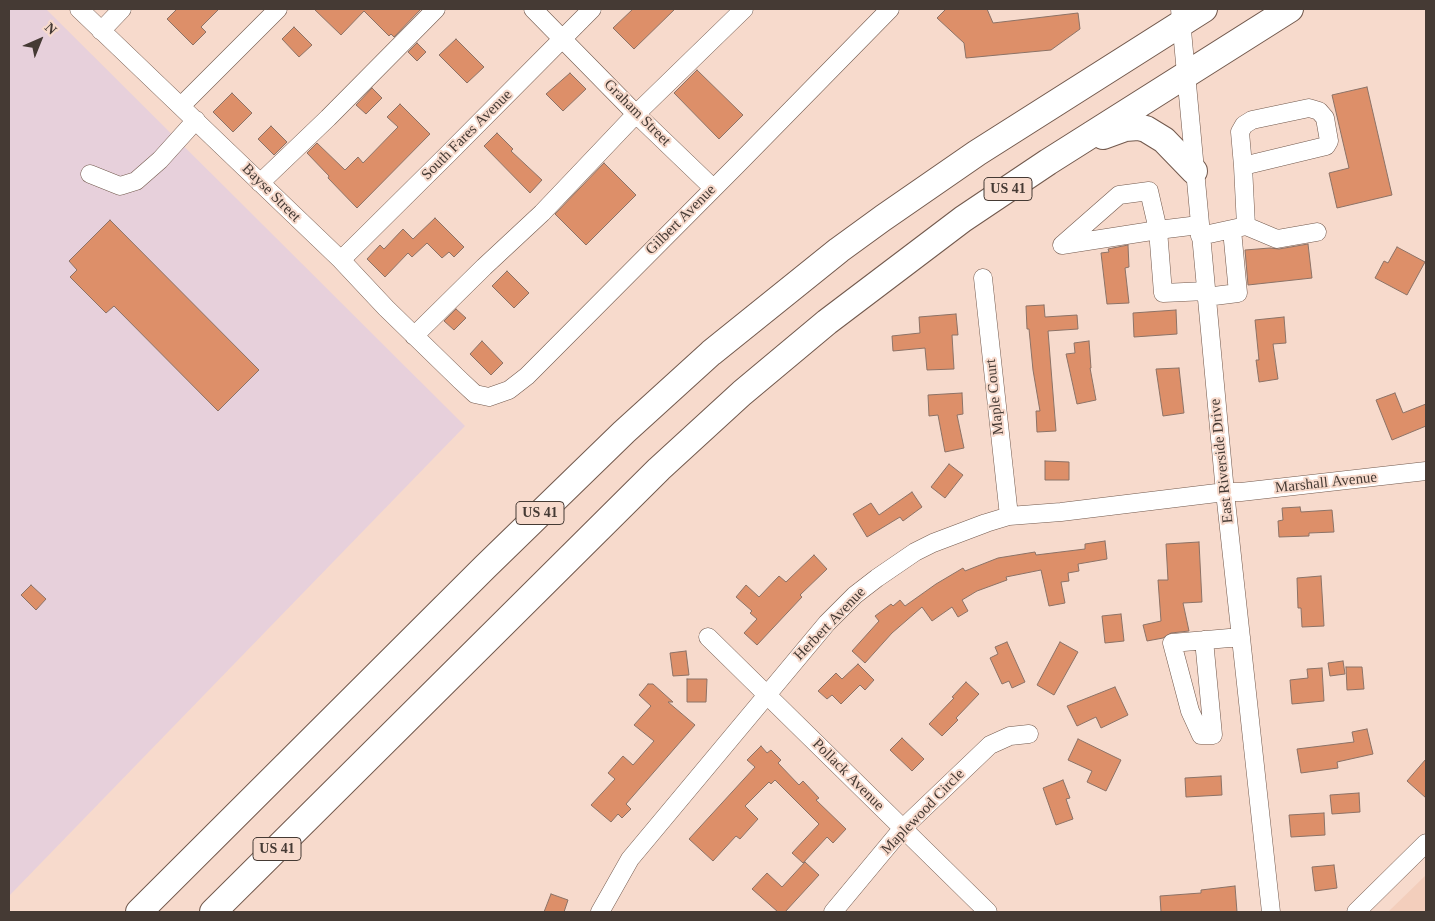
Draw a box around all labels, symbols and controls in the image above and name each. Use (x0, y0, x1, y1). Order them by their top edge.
north arrow (15, 15, 65, 65)
text: N (42, 20, 60, 38)
street label: Graham Street (600, 76, 674, 150)
street label: South Fares Avenue (418, 86, 516, 184)
street label: Bayse Street (238, 160, 304, 226)
road number: US 41 (984, 178, 1032, 200)
street label: Gilbert Avenue (642, 181, 720, 259)
street label: Maple Court (982, 358, 1008, 436)
street label: East Riverside Drive (1207, 398, 1237, 524)
street label: Marshall Avenue (1274, 469, 1378, 497)
road number: US 41 (516, 502, 564, 524)
street label: Herbert Avenue (790, 584, 870, 664)
street label: Pollack Avenue (808, 735, 888, 815)
street label: Maplewood Circle (878, 765, 968, 859)
road number: US 41 (253, 838, 301, 861)

